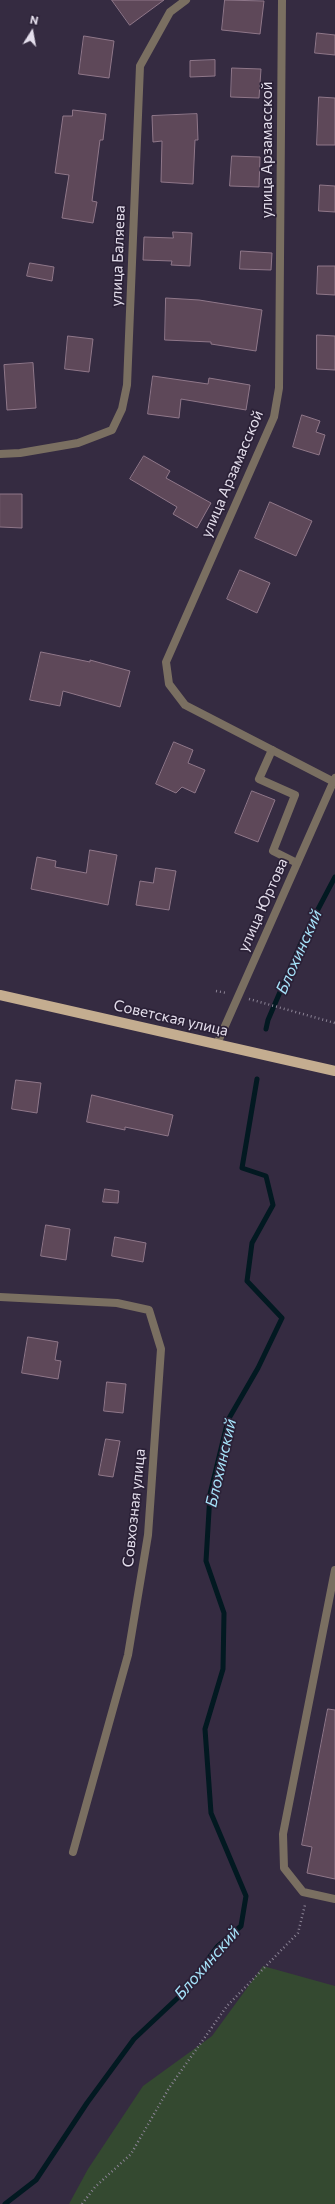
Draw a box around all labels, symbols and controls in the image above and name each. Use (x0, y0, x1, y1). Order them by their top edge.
north arrow (12, 12, 52, 52)
text: N (29, 13, 40, 27)
street label: улица Арзамасской (258, 82, 276, 218)
street label: улица Баляева (107, 205, 129, 307)
street label: улица Арзамасской (197, 408, 267, 540)
street label: улица Юртова (234, 855, 292, 955)
water label: Блохинский (272, 907, 326, 997)
street label: Советская улица (112, 996, 230, 1040)
water label: Блохинский (202, 1417, 240, 1509)
street label: Совхозная улица (119, 1448, 149, 1568)
water label: Блохинский (170, 1923, 244, 2003)

